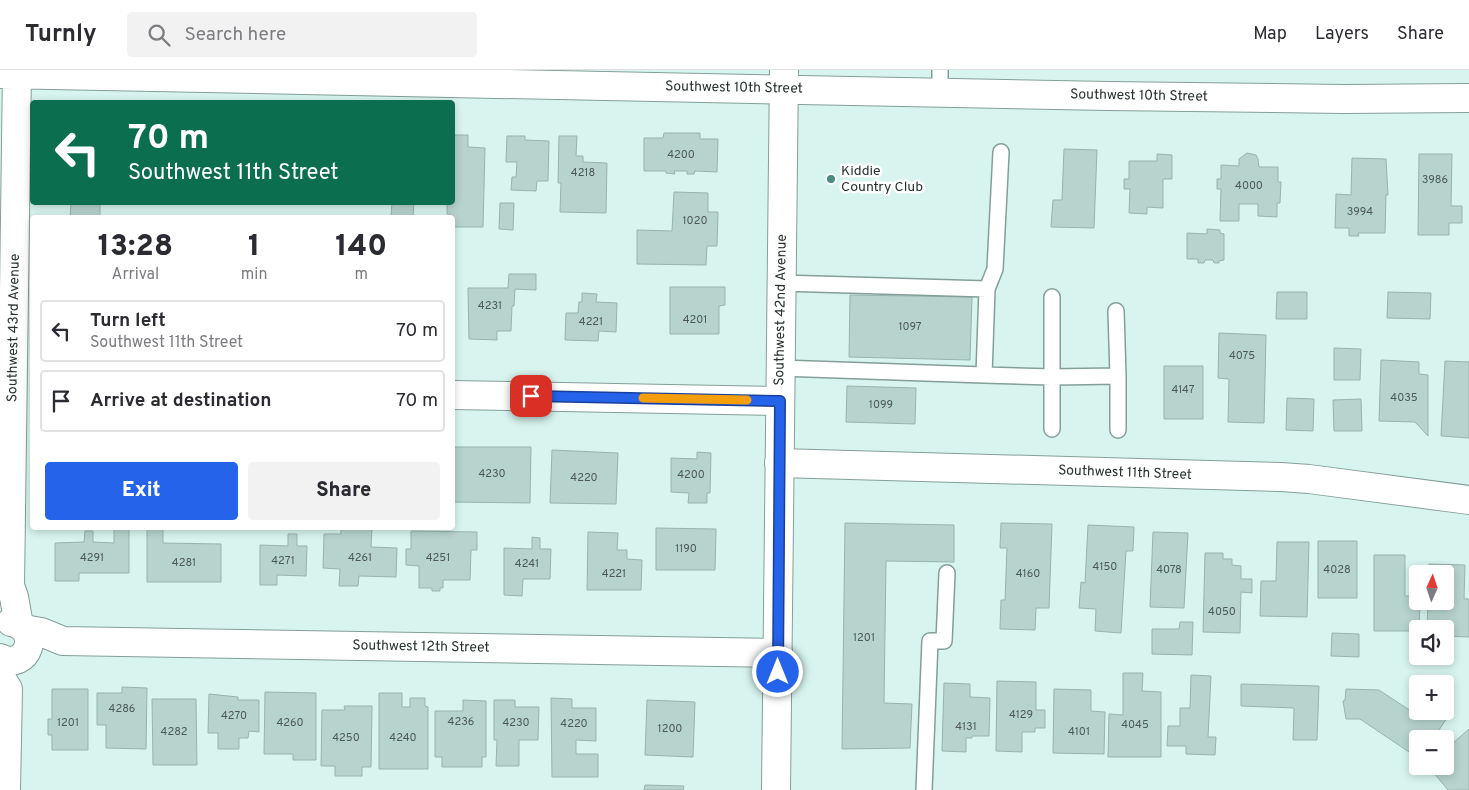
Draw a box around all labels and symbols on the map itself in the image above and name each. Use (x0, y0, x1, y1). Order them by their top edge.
street label: Southwest 10th Street (665, 78, 803, 98)
street label: Southwest 10th Street (1070, 86, 1208, 106)
house number: 4200 (667, 148, 695, 162)
place label: Kiddie Country Club (841, 163, 923, 196)
house number: 4218 (571, 166, 595, 180)
marker: Kiddie Country Club (825, 173, 837, 185)
house number: 3986 (1422, 173, 1448, 187)
house number: 4000 (1235, 179, 1263, 193)
house number: 3994 (1347, 205, 1373, 219)
house number: 1020 (683, 214, 707, 228)
street label: Southwest 42nd Avenue (771, 234, 791, 386)
street label: Southwest 43rd Avenue (4, 254, 24, 402)
house number: 4231 (478, 299, 502, 313)
house number: 4201 (683, 313, 707, 327)
house number: 4221 (579, 315, 603, 329)
house number: 1097 (898, 320, 922, 334)
house number: 4075 (1229, 349, 1255, 363)
pin (510, 375, 552, 417)
house number: 4147 (1171, 383, 1195, 397)
house number: 4035 (1390, 391, 1418, 405)
house number: 1099 (869, 398, 893, 412)
street label: Southwest 11th Street (1058, 462, 1192, 484)
house number: 4230 (478, 467, 506, 481)
house number: 4200 (677, 468, 705, 482)
house number: 4220 (570, 471, 598, 485)
house number: 1190 (675, 542, 697, 556)
house number: 4291 (80, 551, 104, 565)
house number: 4261 (348, 551, 372, 565)
house number: 4251 (426, 551, 450, 565)
house number: 4271 (271, 554, 295, 568)
house number: 4281 (172, 556, 196, 570)
house number: 4241 (515, 557, 539, 571)
house number: 4150 (1093, 560, 1117, 574)
house number: 4078 (1156, 563, 1182, 577)
house number: 4028 (1323, 563, 1351, 577)
north arrow (1409, 565, 1454, 610)
house number: 4221 (602, 567, 626, 581)
house number: 4160 (1016, 567, 1040, 581)
house number: 4050 (1208, 605, 1236, 619)
house number: 1201 (853, 631, 875, 645)
street label: Southwest 12th Street (352, 637, 490, 657)
position arrow (751, 645, 803, 697)
house number: 4286 (109, 702, 135, 716)
house number: 4129 (1009, 708, 1033, 722)
house number: 4270 (221, 709, 247, 723)
house number: 4236 (448, 715, 474, 729)
house number: 1201 (57, 716, 79, 730)
house number: 4260 (276, 716, 304, 730)
house number: 4230 (502, 716, 530, 730)
house number: 4220 (560, 717, 588, 731)
house number: 4045 (1121, 718, 1149, 732)
house number: 4131 (955, 720, 977, 734)
house number: 1200 (658, 722, 682, 736)
house number: 4282 (161, 725, 187, 739)
house number: 4101 (1068, 725, 1090, 739)
house number: 4250 (332, 731, 360, 745)
house number: 4240 (389, 731, 417, 745)

